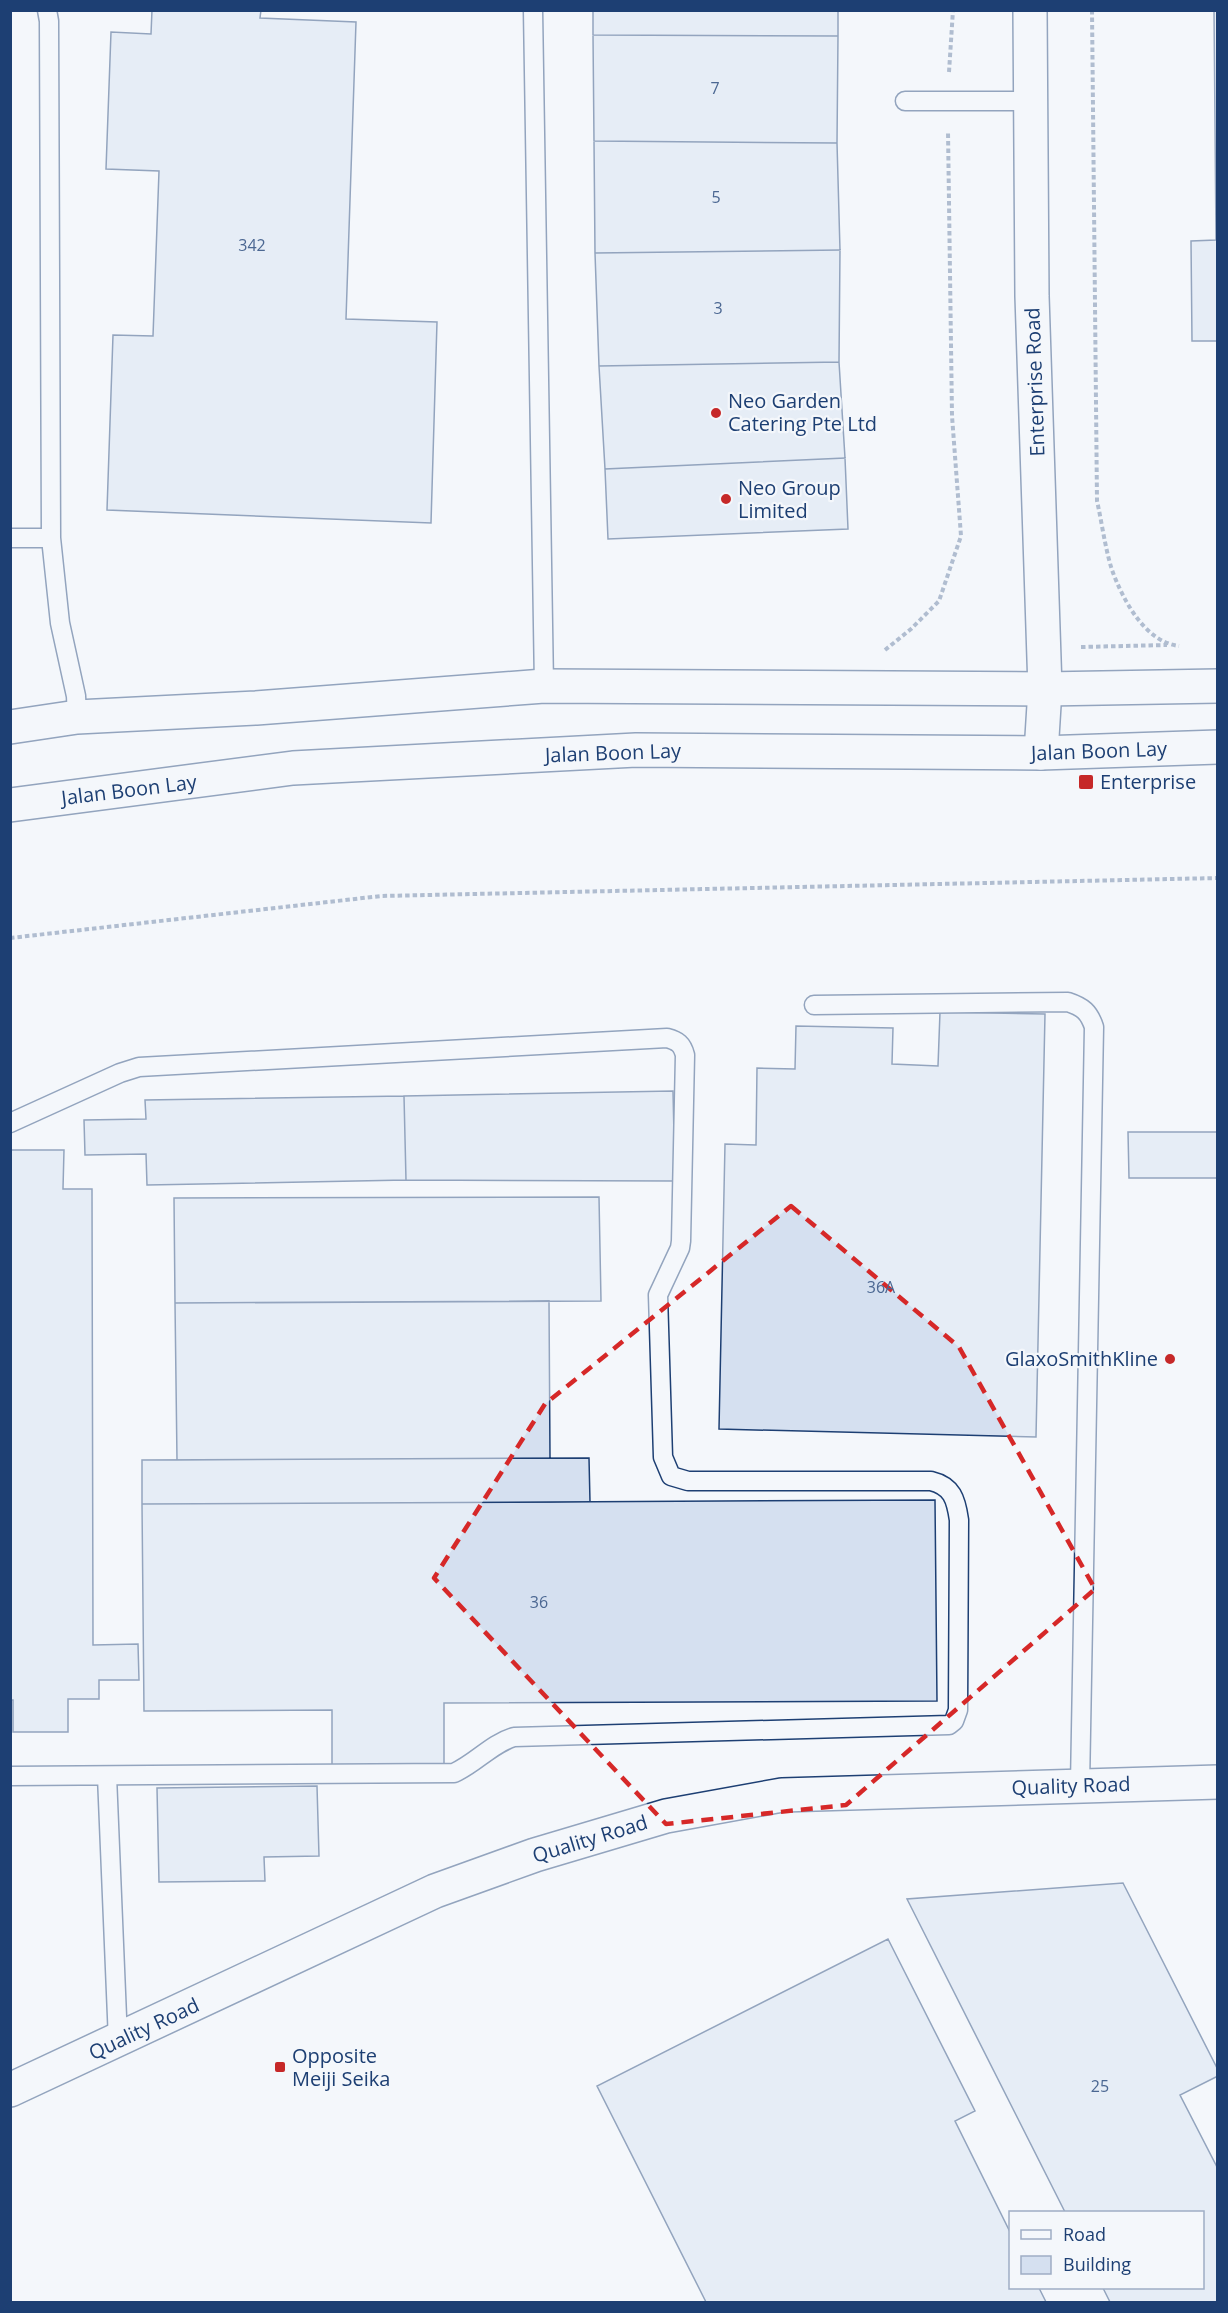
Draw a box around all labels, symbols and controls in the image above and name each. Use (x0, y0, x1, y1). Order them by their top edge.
house number: 7 (710, 77, 720, 99)
house number: 5 (711, 186, 721, 208)
house number: 342 (238, 234, 266, 256)
house number: 3 (713, 297, 723, 319)
street label: Enterprise Road (1018, 307, 1051, 457)
place label: Neo Garden Catering Pte Ltd (728, 387, 877, 437)
marker: Neo Garden Catering Pte Ltd (709, 406, 723, 420)
place label: Neo Group Limited (738, 474, 841, 524)
marker: Neo Group Limited (719, 492, 733, 506)
street label: Jalan Boon Lay (1028, 735, 1168, 766)
street label: Jalan Boon Lay (542, 737, 682, 768)
street label: Jalan Boon Lay (58, 768, 199, 811)
place label: Enterprise (1100, 768, 1196, 795)
marker: Enterprise (1077, 773, 1095, 791)
house number: 36A (867, 1276, 896, 1298)
place label: GlaxoSmithKline (1005, 1345, 1158, 1372)
marker: GlaxoSmithKline (1163, 1352, 1177, 1366)
house number: 36 (530, 1591, 548, 1613)
street label: Quality Road (1011, 1770, 1131, 1801)
street label: Quality Road (529, 1808, 651, 1869)
street label: Quality Road (84, 1991, 203, 2066)
place label: Opposite Meiji Seika (292, 2042, 390, 2092)
marker: Opposite Meiji Seika (273, 2060, 287, 2074)
house number: 25 (1091, 2075, 1109, 2097)
legend (1009, 2211, 1204, 2289)
text: Road (1063, 2222, 1106, 2246)
text: Building (1063, 2252, 1131, 2276)

